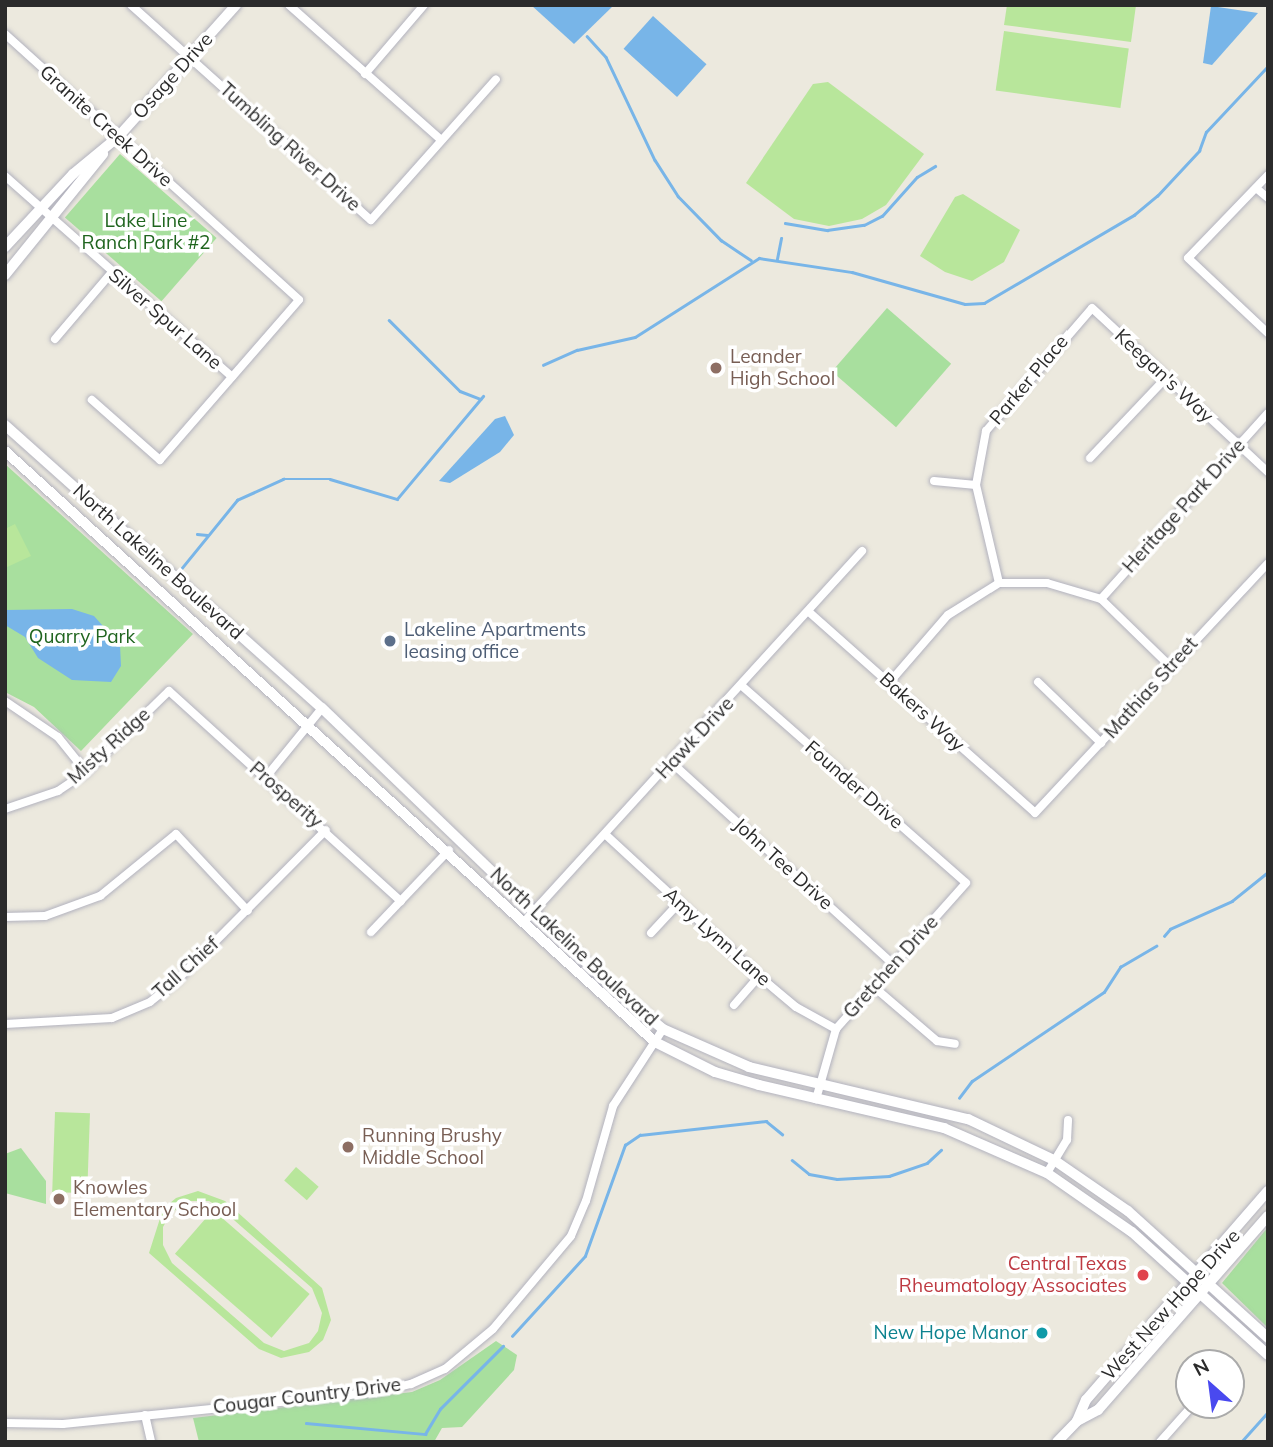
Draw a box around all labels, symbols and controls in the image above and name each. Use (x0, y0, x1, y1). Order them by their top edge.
street label: Osage Drive (128, 28, 218, 124)
street label: Granite Creek Drive (35, 60, 177, 192)
street label: Tumbling River Drive (215, 78, 365, 216)
park label: Lake Line Ranch Park #2 (82, 210, 210, 254)
street label: Silver Spur Lane (104, 264, 226, 374)
street label: Keegan's Way (1110, 325, 1218, 427)
street label: Parker Place (985, 331, 1073, 429)
place label: Leander High School (730, 346, 835, 390)
marker: Leander High School (708, 360, 724, 376)
street label: Heritage Park Drive (1118, 434, 1250, 578)
street label: North Lakeline Boulevard (68, 480, 248, 644)
place label: Lakeline Apartments leasing office (404, 619, 586, 663)
park label: Quarry Park (29, 626, 135, 648)
marker: Lakeline Apartments leasing office (382, 633, 398, 649)
street label: Mathias Street (1100, 633, 1202, 743)
street label: Bakers Way (875, 668, 969, 756)
street label: Hawk Drive (652, 693, 738, 783)
street label: Misty Ridge (63, 703, 155, 789)
street label: Founder Drive (800, 736, 908, 834)
street label: Prosperity (245, 757, 327, 833)
street label: John Tee Drive (729, 813, 837, 915)
street label: North Lakeline Boulevard (485, 863, 663, 1031)
street label: Amy Lynn Lane (659, 883, 775, 991)
street label: Gretchen Drive (839, 911, 943, 1023)
street label: Tall Chief (148, 932, 224, 1004)
place label: Running Brushy Middle School (362, 1125, 502, 1169)
marker: Running Brushy Middle School (340, 1139, 356, 1155)
place label: Knowles Elementary School (73, 1177, 236, 1221)
marker: Knowles Elementary School (51, 1191, 67, 1207)
street label: West New Hope Drive (1097, 1225, 1245, 1385)
place label: Central Texas Rheumatology Associates (899, 1253, 1127, 1297)
marker: Central Texas Rheumatology Associates (1133, 1265, 1153, 1285)
place label: New Hope Manor (873, 1322, 1028, 1344)
marker: New Hope Manor (1034, 1325, 1050, 1341)
north arrow (1175, 1349, 1245, 1419)
street label: Cougar Country Drive (212, 1373, 402, 1419)

